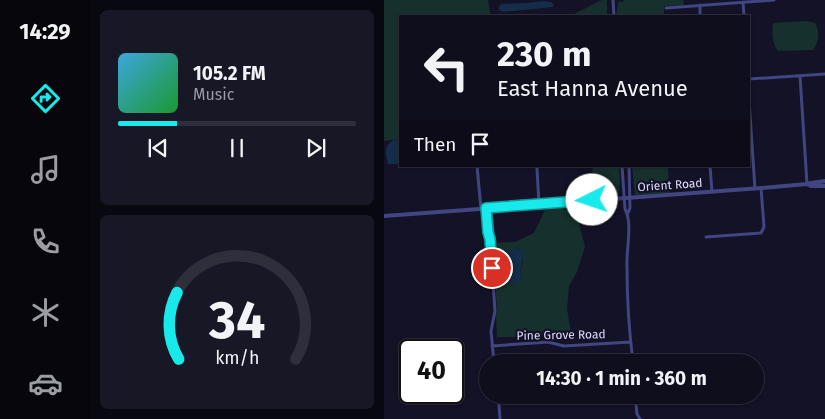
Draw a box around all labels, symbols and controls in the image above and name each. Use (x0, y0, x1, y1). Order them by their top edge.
text: 14:29 (19, 18, 71, 45)
text: 230 m (497, 33, 591, 75)
icon: left (414, 35, 479, 100)
text: 105.2 FM (193, 62, 266, 85)
text: East Hanna Avenue (497, 75, 688, 102)
icon: directions (28, 81, 63, 116)
text: Music (193, 85, 234, 104)
icon: arrive (466, 130, 494, 158)
text: Then (414, 133, 456, 156)
icon: previous (144, 134, 172, 162)
icon: pause (223, 134, 251, 162)
icon: next (302, 134, 330, 162)
icon: music (28, 152, 63, 187)
position arrow (565, 173, 617, 225)
street label: Orient Road (637, 176, 703, 194)
icon: phone (28, 224, 63, 259)
pin (471, 247, 513, 289)
icon: arrive (478, 254, 506, 282)
text: 34 (208, 289, 265, 352)
icon: climate (28, 295, 63, 330)
street label: Pine Grove Road (516, 327, 606, 343)
speed limit sign: 40 (399, 339, 464, 404)
text: km/h (215, 347, 259, 369)
icon: car (28, 366, 63, 401)
text: 14:30 · 1 min · 360 m (536, 367, 707, 390)

